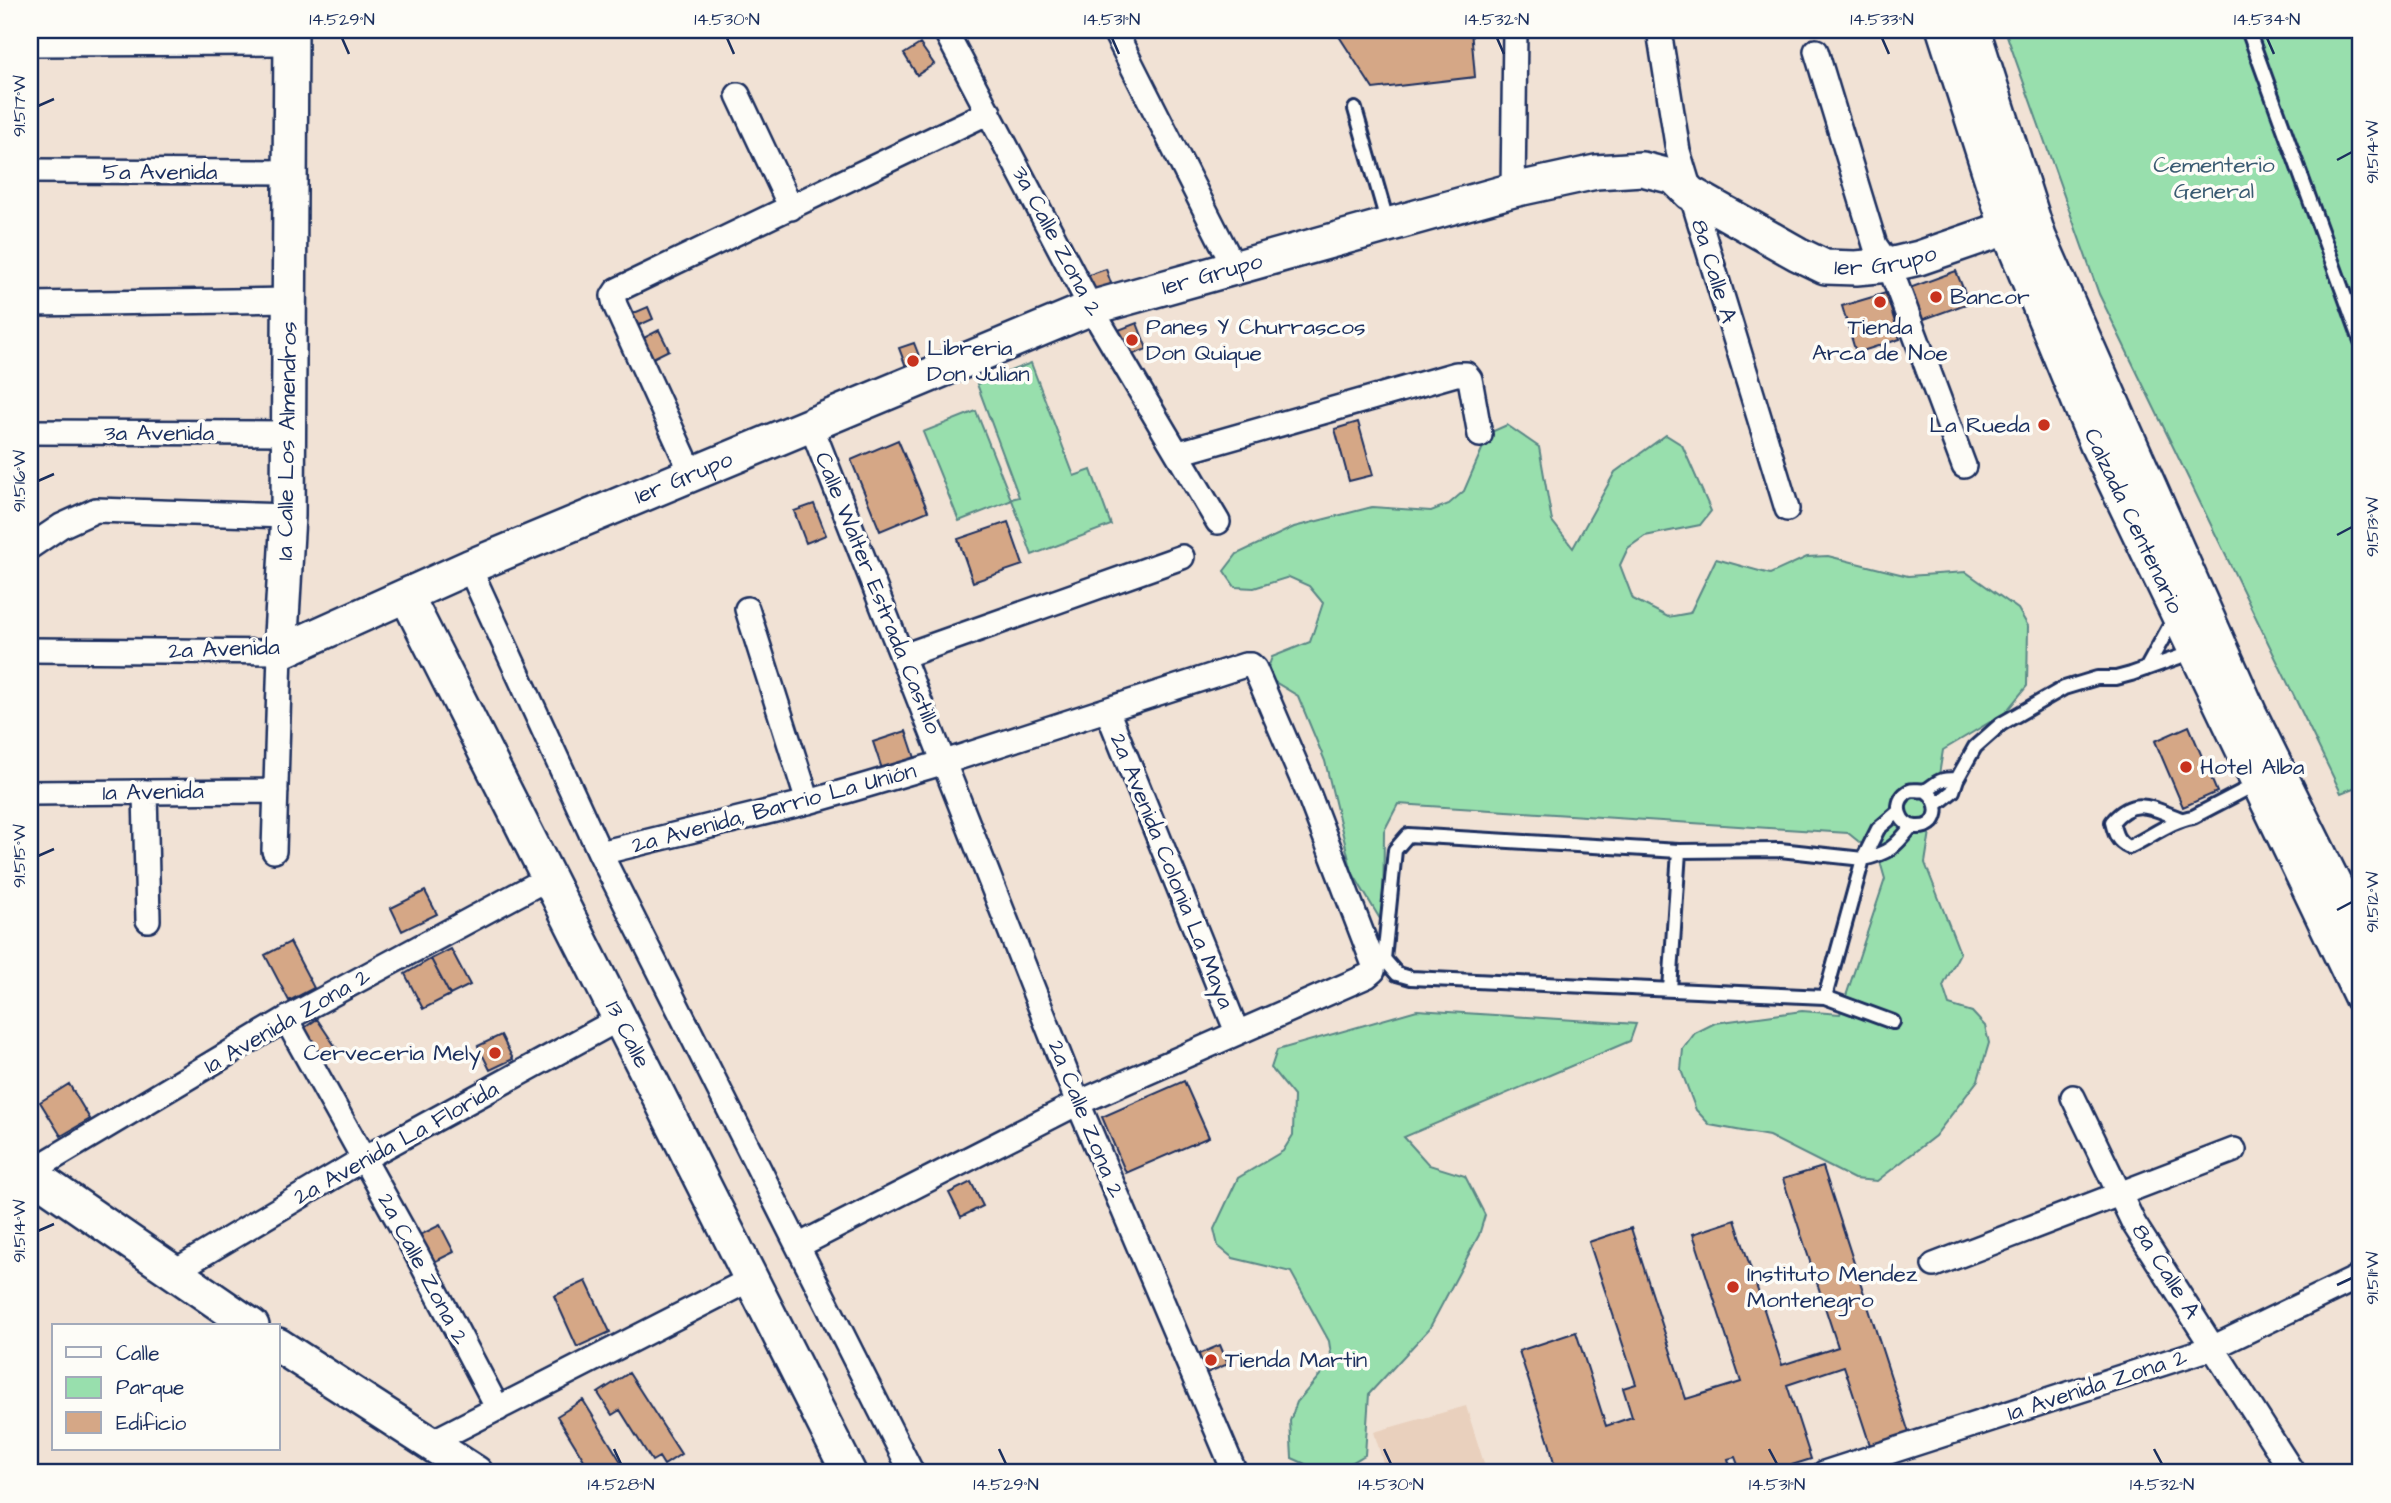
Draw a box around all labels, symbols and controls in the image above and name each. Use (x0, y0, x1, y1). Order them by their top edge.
text: 14.529°N (309, 7, 375, 32)
text: 14.530°N (694, 7, 760, 32)
text: 14.531°N (1084, 7, 1140, 32)
text: 14.532°N (1465, 7, 1529, 32)
text: 14.533°N (1850, 7, 1914, 32)
text: 14.534°N (2234, 7, 2300, 32)
text: 91.517°W (7, 75, 32, 137)
text: 91.514°W (2360, 120, 2385, 184)
park label: Cementerio General (2153, 149, 2275, 207)
street label: 5a Avenida (103, 156, 218, 188)
street label: 3a Calle Zona 2 (1004, 160, 1110, 322)
street label: 8a Calle A (1683, 215, 1745, 327)
street label: 1er Grupo (1834, 237, 1941, 284)
street label: 1er Grupo (1158, 245, 1266, 303)
place label: Bancor (1950, 281, 2030, 313)
marker: Bancor (1928, 289, 1944, 305)
marker: Tienda Arca de Noe (1872, 294, 1888, 310)
place label: Panes Y Churrascos Don Quique (1146, 311, 1366, 369)
place label: Tienda Arca de Noe (1812, 311, 1948, 369)
street label: 1a Calle Los Almendros (269, 321, 305, 561)
place label: Libreria Don Julian (927, 332, 1030, 390)
marker: Panes Y Churrascos Don Quique (1124, 332, 1140, 348)
marker: Libreria Don Julian (905, 353, 921, 369)
place label: La Rueda (1929, 409, 2030, 441)
street label: 3a Avenida (104, 417, 214, 449)
marker: La Rueda (2036, 417, 2052, 433)
street label: Calzada Centenario (2076, 424, 2191, 619)
street label: 1er Grupo (630, 443, 738, 512)
street label: Calle Walter Estrada Castillo (807, 447, 949, 739)
text: 91.516°W (7, 450, 32, 512)
text: 91.513°W (2360, 497, 2385, 557)
street label: 2a Avenida (168, 631, 281, 667)
street label: 2a Avenida Colonia La Maya (1101, 729, 1242, 1014)
place label: Hotel Alba (2200, 751, 2305, 783)
street label: 2a Avenida, Barrio La Unión (628, 755, 920, 861)
marker: Hotel Alba (2178, 759, 2194, 775)
street label: 1a Avenida (102, 775, 204, 809)
text: 91.515°W (7, 824, 32, 888)
text: 91.512°W (2360, 871, 2385, 933)
street label: 1a Avenida Zona 2 (198, 960, 376, 1082)
street label: 13 Calle (597, 995, 658, 1074)
street label: 2a Calle Zona 2 (1040, 1035, 1132, 1203)
place label: Cerveceria Mely (303, 1037, 481, 1070)
marker: Cerveceria Mely (487, 1045, 503, 1061)
street label: 2a Avenida La Florida (288, 1073, 505, 1213)
street label: 2a Calle Zona 2 (370, 1188, 476, 1350)
text: 91.514°W (7, 1199, 32, 1263)
street label: 8a Calle A (2124, 1217, 2208, 1325)
text: 91.511°W (2360, 1251, 2385, 1305)
place label: Instituto Mendez Montenegro (1747, 1258, 1918, 1317)
marker: Instituto Mendez Montenegro (1725, 1279, 1741, 1295)
legend (52, 1324, 280, 1450)
text: Calle (116, 1339, 160, 1368)
street label: 1a Avenida Zona 2 (2003, 1341, 2191, 1429)
place label: Tienda Martin (1225, 1344, 1367, 1376)
marker: Tienda Martin (1203, 1352, 1219, 1368)
text: Parque (116, 1373, 184, 1402)
text: Edificio (116, 1409, 186, 1438)
text: 14.528°N (587, 1472, 655, 1497)
text: 14.529°N (973, 1472, 1039, 1497)
text: 14.530°N (1358, 1472, 1424, 1497)
text: 14.531°N (1749, 1472, 1805, 1497)
text: 14.532°N (2130, 1472, 2194, 1497)

